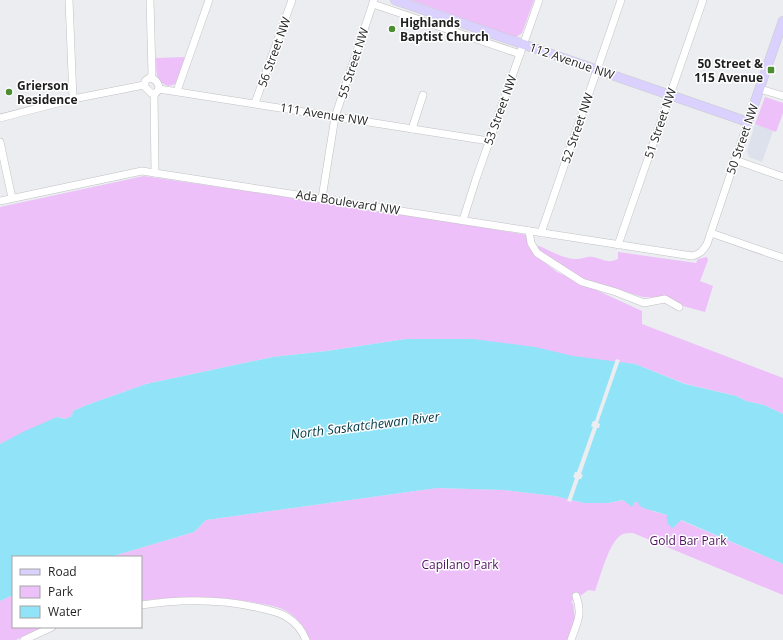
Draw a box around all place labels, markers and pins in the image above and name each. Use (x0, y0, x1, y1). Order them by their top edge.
place label: Highlands Baptist Church (400, 14, 489, 45)
marker: Highlands Baptist Church (387, 24, 397, 34)
place label: 50 Street & 115 Avenue (694, 55, 763, 86)
marker: 50 Street & 115 Avenue (766, 65, 776, 75)
place label: Grierson Residence (17, 77, 77, 108)
marker: Grierson Residence (4, 87, 14, 97)

